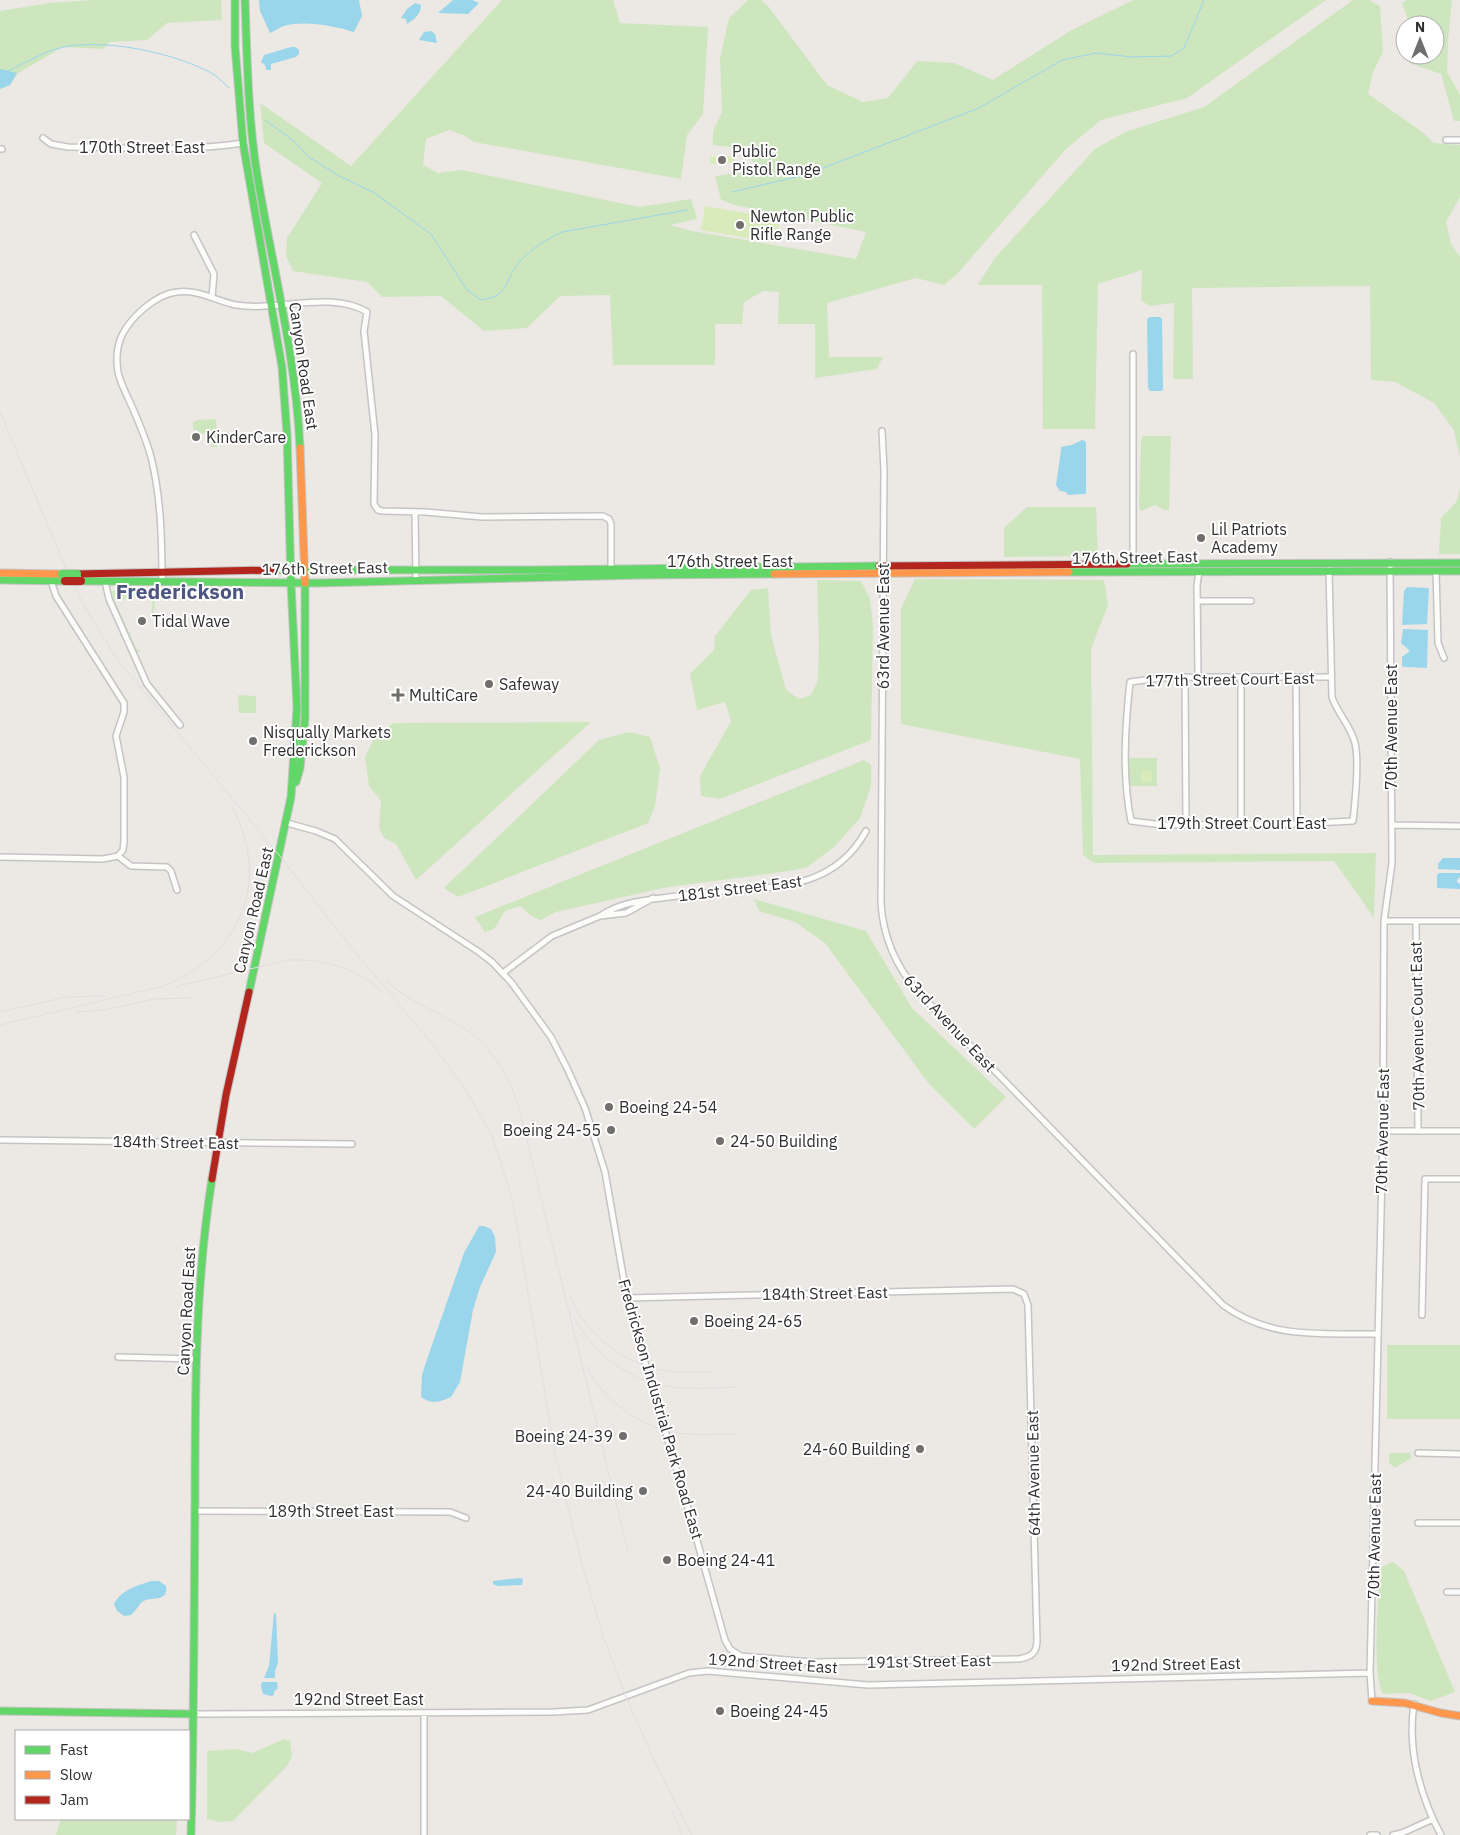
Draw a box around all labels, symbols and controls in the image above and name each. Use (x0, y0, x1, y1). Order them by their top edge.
north arrow (1395, 15, 1445, 65)
text: N (1415, 18, 1425, 36)
street label: 170th Street East (79, 137, 205, 157)
place label: Public Pistol Range (732, 141, 821, 179)
marker: Public Pistol Range (716, 154, 728, 166)
place label: Newton Public Rifle Range (750, 206, 854, 244)
marker: Newton Public Rifle Range (734, 219, 746, 231)
street label: Canyon Road East (285, 301, 323, 431)
place label: KinderCare (206, 427, 287, 447)
marker: KinderCare (190, 431, 202, 443)
place label: Lil Patriots Academy (1211, 519, 1287, 557)
marker: Lil Patriots Academy (1195, 532, 1207, 544)
street label: 176th Street East (1072, 546, 1198, 568)
street label: 176th Street East (667, 551, 793, 571)
street label: 176th Street East (262, 557, 388, 579)
street label: 63rd Avenue East (873, 563, 893, 689)
district label: Frederickson (116, 577, 244, 605)
place label: Tidal Wave (152, 611, 230, 631)
marker: Tidal Wave (136, 615, 148, 627)
street label: 70th Avenue East (1381, 664, 1401, 790)
street label: 177th Street Court East (1145, 668, 1315, 690)
place label: Safeway (499, 674, 559, 694)
marker: Safeway (483, 678, 495, 690)
place label: MultiCare (409, 685, 478, 705)
marker: MultiCare (391, 688, 405, 702)
place label: Nisqually Markets Frederickson (263, 722, 391, 760)
marker: Nisqually Markets Frederickson (247, 735, 259, 747)
street label: 179th Street Court East (1157, 813, 1327, 833)
street label: Canyon Road East (229, 845, 277, 975)
street label: 181st Street East (677, 870, 803, 906)
street label: 70th Avenue Court East (1406, 941, 1428, 1111)
street label: 63rd Avenue East (900, 970, 1000, 1076)
street label: 70th Avenue East (1371, 1068, 1393, 1194)
place label: Boeing 24-54 (619, 1097, 717, 1117)
marker: Boeing 24-54 (603, 1101, 615, 1113)
place label: Boeing 24-55 (503, 1120, 601, 1140)
marker: Boeing 24-55 (605, 1124, 617, 1136)
street label: 184th Street East (113, 1131, 239, 1153)
place label: 24-50 Building (730, 1131, 838, 1151)
marker: 24-50 Building (714, 1135, 726, 1147)
street label: Canyon Road East (173, 1246, 199, 1376)
street label: Fredrickson Industrial Park Road East (614, 1277, 708, 1541)
street label: 184th Street East (762, 1282, 888, 1304)
place label: Boeing 24-65 (704, 1311, 802, 1331)
marker: Boeing 24-65 (688, 1315, 700, 1327)
street label: 64th Avenue East (1022, 1410, 1044, 1536)
place label: Boeing 24-39 (515, 1426, 613, 1446)
marker: Boeing 24-39 (617, 1430, 629, 1442)
place label: 24-60 Building (803, 1439, 911, 1459)
marker: 24-60 Building (914, 1443, 926, 1455)
street label: 70th Avenue East (1363, 1473, 1385, 1599)
place label: 24-40 Building (526, 1481, 634, 1501)
marker: 24-40 Building (637, 1485, 649, 1497)
street label: 189th Street East (268, 1501, 394, 1521)
place label: Boeing 24-41 (677, 1550, 775, 1570)
marker: Boeing 24-41 (661, 1554, 673, 1566)
street label: 192nd Street East (708, 1648, 838, 1678)
street label: 191st Street East (866, 1650, 992, 1672)
street label: 192nd Street East (1111, 1653, 1241, 1675)
street label: 192nd Street East (294, 1689, 424, 1709)
place label: Boeing 24-45 (730, 1701, 828, 1721)
marker: Boeing 24-45 (714, 1705, 726, 1717)
legend (15, 1730, 190, 1820)
text: Fast (60, 1740, 88, 1759)
text: Slow (60, 1765, 93, 1784)
text: Jam (60, 1790, 89, 1809)

